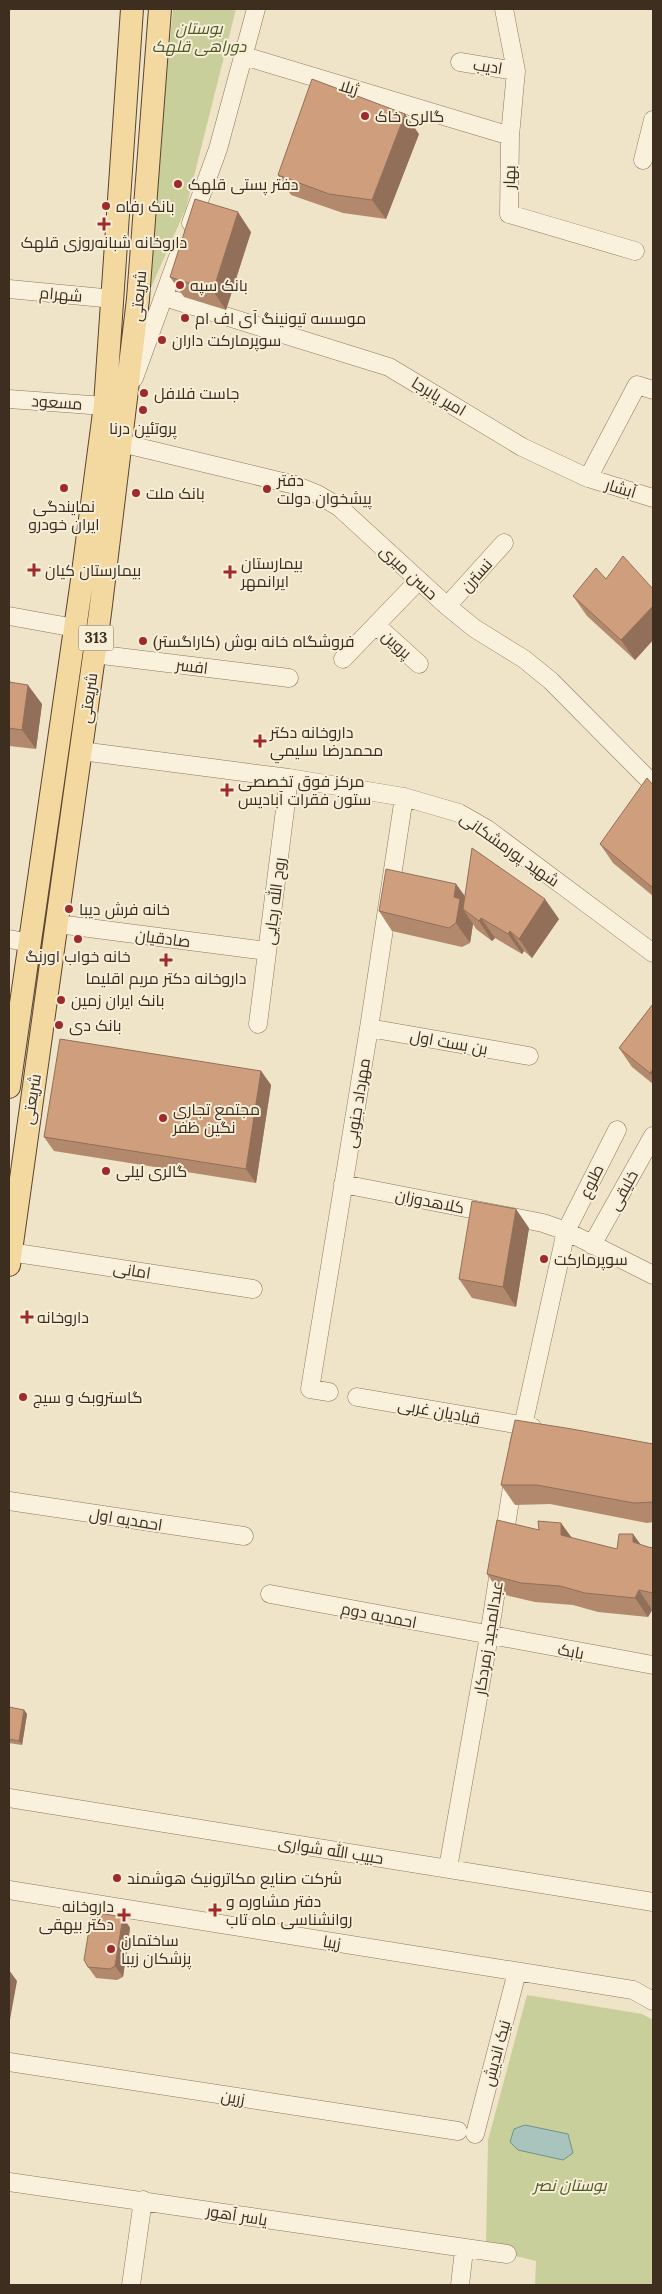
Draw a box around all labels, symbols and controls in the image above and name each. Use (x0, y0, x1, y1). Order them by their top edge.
park label: بوستان دوراهی قلهک (152, 18, 247, 56)
street label: ادیب (472, 54, 504, 78)
street label: ژیلا (337, 75, 362, 100)
place label: گالری خاک (375, 106, 444, 127)
marker: گالری خاک (359, 110, 371, 122)
street label: بهار (499, 165, 520, 190)
place label: دفتر پستی قلهک (188, 174, 299, 196)
marker: دفتر پستی قلهک (172, 178, 184, 190)
place label: بانک رفاه (116, 196, 175, 216)
marker: بانک رفاه (100, 200, 112, 212)
marker: داروخانه شبانه‌روزی قلهک (98, 218, 110, 230)
place label: داروخانه شبانه‌روزی قلهک (21, 232, 187, 253)
street label: شریعتی (126, 270, 151, 322)
place label: بانک سپه (190, 275, 248, 296)
marker: بانک سپه (174, 279, 186, 291)
street label: شهرام (39, 282, 83, 308)
place label: موسسه تیونینگ آی اف ام (195, 308, 366, 330)
marker: موسسه تیونینگ آی اف ام (179, 312, 191, 324)
place label: سوپرمارکت داران (172, 330, 281, 352)
marker: سوپرمارکت داران (156, 334, 168, 346)
street label: امیر پابرجا (407, 372, 470, 422)
place label: جاست فلافل (154, 383, 239, 404)
marker: جاست فلافل (138, 387, 150, 399)
street label: مسعود (31, 390, 83, 414)
marker: پروتئین درنا (137, 404, 149, 416)
place label: پروتئین درنا (109, 418, 178, 440)
place label: دفتر پیشخوان دولت (276, 470, 372, 510)
street label: آبشار (602, 474, 640, 502)
marker: نمایندگی ایران خودرو (58, 482, 70, 494)
place label: بانک ملت (146, 483, 205, 503)
marker: دفتر پیشخوان دولت (261, 483, 273, 495)
marker: بانک ملت (130, 487, 142, 499)
place label: نمایندگی ایران خودرو (28, 496, 100, 535)
street label: حسن میری (375, 540, 442, 605)
place label: بیمارستان ایرانمهر (240, 553, 303, 592)
street label: نسترن (456, 554, 497, 597)
place label: بیمارستان کیان (45, 560, 141, 581)
marker: بیمارستان کیان (27, 563, 41, 577)
marker: بیمارستان ایرانمهر (223, 565, 237, 579)
street label: پروین (377, 625, 417, 665)
road number: 313 (78, 626, 114, 650)
place label: فروشگاه خانه بوش (کاراگستر) (153, 631, 355, 652)
marker: فروشگاه خانه بوش (کاراگستر) (137, 635, 149, 647)
street label: افسر (174, 654, 209, 678)
street label: شریعتی (75, 671, 102, 725)
place label: داروخانه دكتر محمدرضا سليمي (269, 722, 383, 764)
marker: داروخانه دكتر محمدرضا سليمي (254, 735, 266, 747)
place label: مرکز فوق تخصصی ستون فقرات آبادیس (238, 771, 371, 810)
marker: مرکز فوق تخصصی ستون فقرات آبادیس (220, 783, 234, 797)
street label: شهید پورمشکانی (455, 807, 564, 892)
street label: روح الله رجایی (259, 856, 291, 946)
place label: خانه فرش دیبا (79, 899, 170, 920)
marker: خانه فرش دیبا (63, 903, 75, 915)
street label: صادقیان (134, 925, 192, 952)
marker: خانه خواب اورنگ (72, 933, 84, 945)
place label: خانه خواب اورنگ (25, 946, 131, 966)
marker: داروخانه دکتر مریم اقلیما (160, 954, 172, 966)
place label: داروخانه دکتر مریم اقلیما (86, 968, 246, 990)
place label: بانک ایران زمین (71, 990, 164, 1011)
marker: بانک ایران زمین (55, 994, 67, 1006)
place label: بانک دی (69, 1015, 122, 1036)
marker: بانک دی (53, 1019, 65, 1031)
street label: بن بست اول (408, 1025, 489, 1060)
street label: مهرداد جنوبی (340, 1057, 375, 1150)
street label: شریعتی (17, 1072, 46, 1126)
place label: مجتمع تجاری نگین ظفر (172, 1099, 260, 1138)
marker: مجتمع تجاری نگین ظفر (157, 1112, 169, 1124)
place label: گالری لیلی (116, 1161, 187, 1182)
street label: طلوع (574, 1161, 610, 1202)
marker: گالری لیلی (100, 1165, 112, 1177)
street label: خلیقی (604, 1166, 643, 1214)
street label: کلاهدوزان (394, 1185, 466, 1218)
place label: سوپرمارکت (554, 1249, 628, 1271)
marker: سوپرمارکت (538, 1253, 550, 1265)
street label: امانی (112, 1257, 152, 1284)
place label: داروخانه (37, 1307, 89, 1327)
marker: داروخانه (21, 1311, 33, 1323)
place label: گاستروبک و سیج (33, 1387, 142, 1409)
marker: گاستروبک و سیج (17, 1391, 29, 1403)
street label: قبادیان غربی (396, 1394, 482, 1429)
street label: احمدیه اول (88, 1503, 164, 1536)
street label: عبدالمجید زمردکار (469, 1579, 507, 1697)
street label: احمدیه دوم (339, 1598, 419, 1634)
street label: بابک (556, 1639, 586, 1663)
street label: حبیب الله شواری (277, 1832, 385, 1869)
place label: شرکت صنایع مکاترونیک هوشمند (127, 1868, 342, 1890)
marker: شرکت صنایع مکاترونیک هوشمند (111, 1872, 123, 1884)
place label: دفتر مشاوره و روانشناسی ماه تاب (226, 1891, 352, 1930)
place label: داروخانه دکتر بیهقی (39, 1896, 114, 1935)
marker: دفتر مشاوره و روانشناسی ماه تاب (208, 1903, 222, 1917)
marker: داروخانه دکتر بیهقی (118, 1909, 130, 1921)
place label: ساختمان پزشکان زیبا (121, 1930, 192, 1970)
street label: زیبا (322, 1931, 342, 1953)
marker: ساختمان پزشکان زیبا (105, 1943, 117, 1955)
street label: نیک اندیش (478, 2018, 515, 2089)
street label: زرین (219, 2085, 246, 2110)
park label: بوستان نصر (531, 2175, 607, 2195)
street label: یاسر آهور (204, 2200, 270, 2230)

